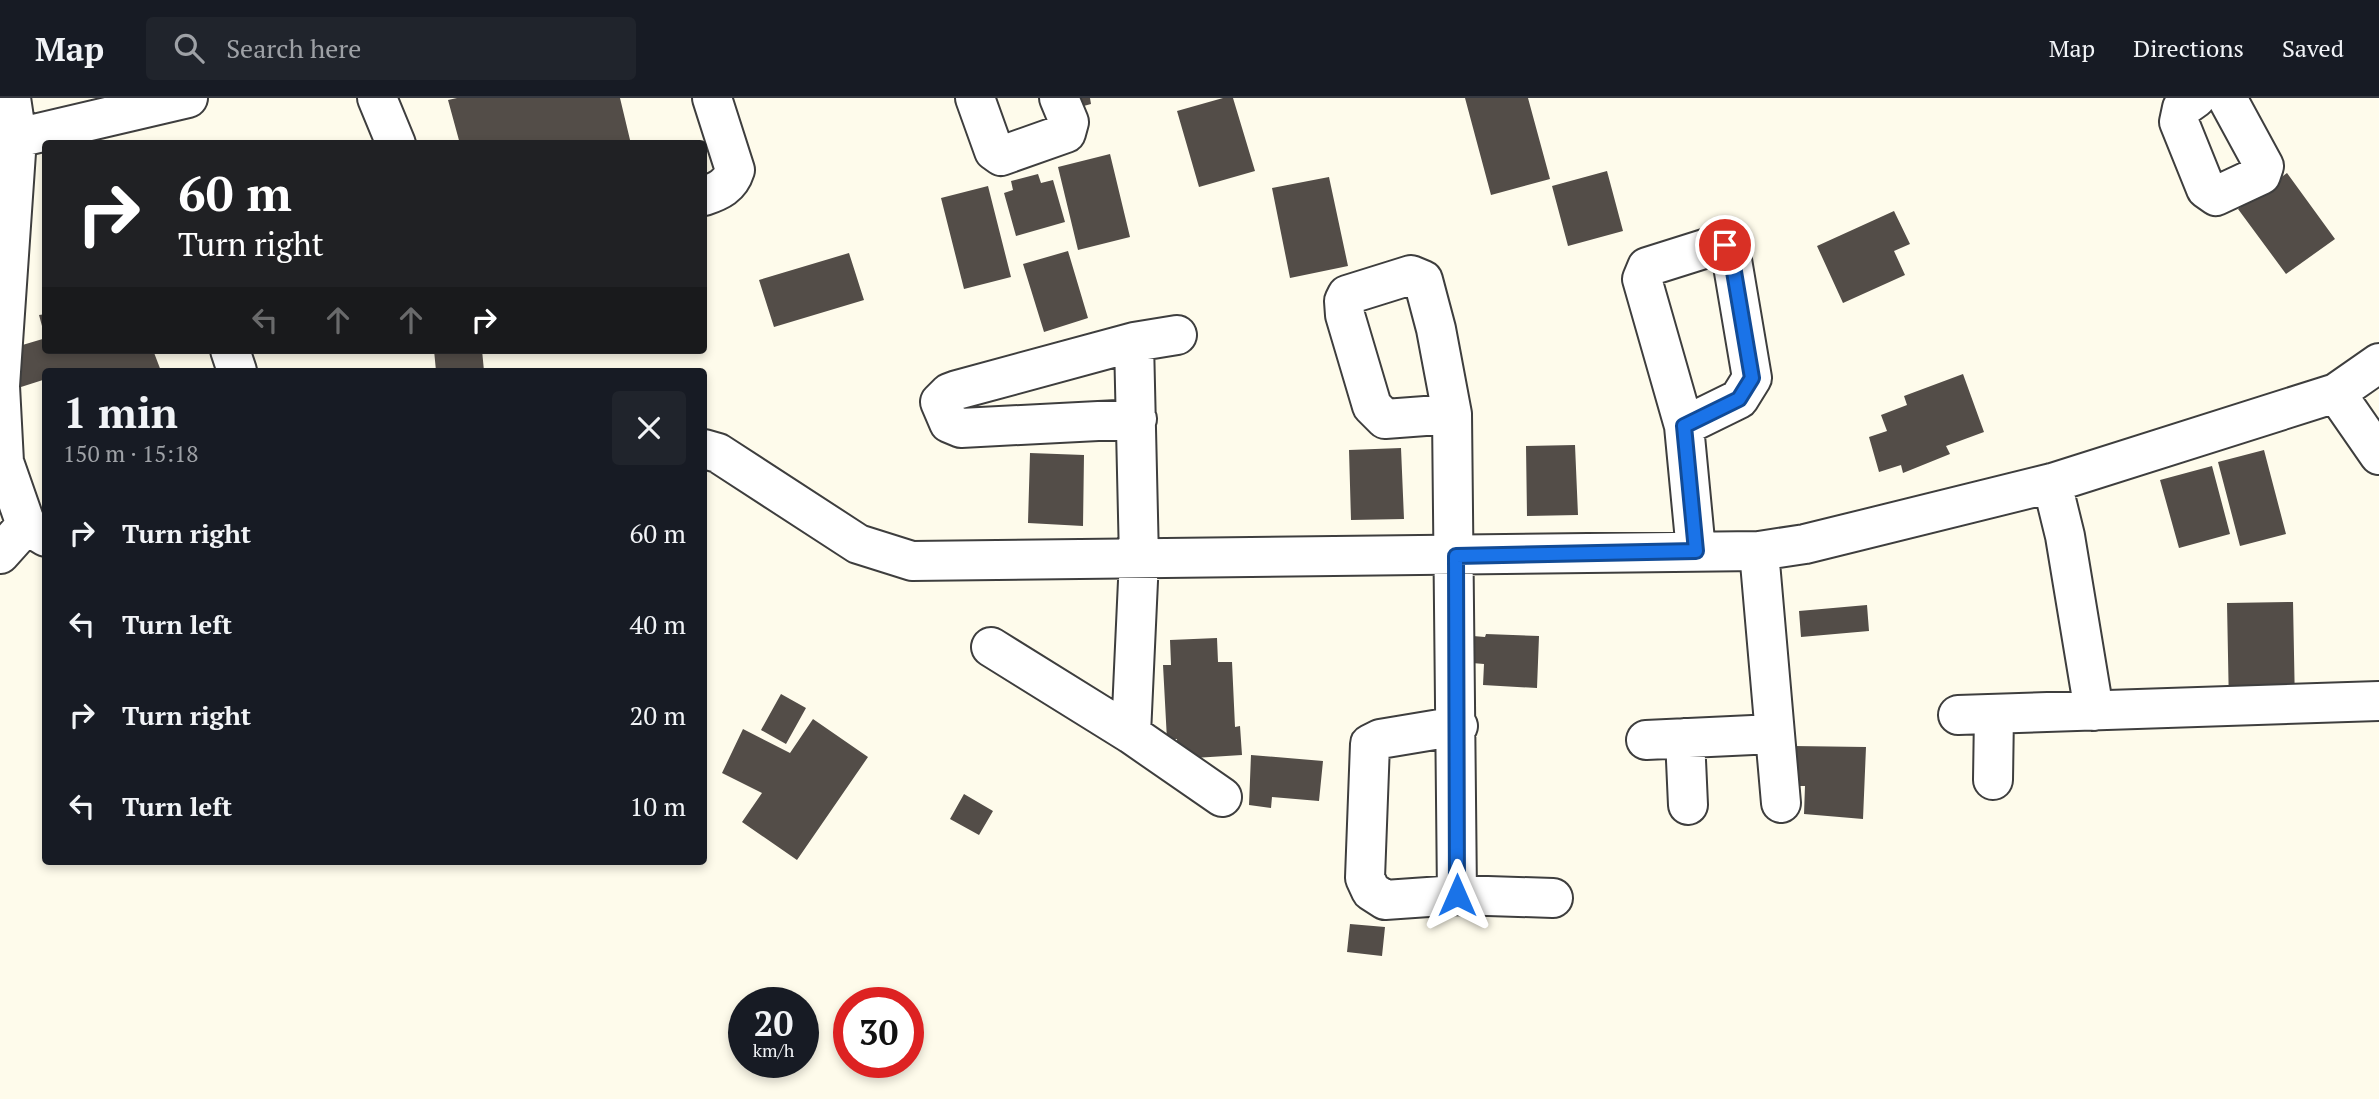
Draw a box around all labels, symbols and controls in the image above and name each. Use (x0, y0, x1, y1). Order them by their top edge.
search box (146, 17, 636, 80)
text: Map (35, 27, 104, 70)
icon: search (170, 29, 208, 67)
text: Search here (226, 31, 361, 65)
text: Map (2049, 32, 2095, 64)
text: Directions (2133, 32, 2244, 64)
text: Saved (2282, 32, 2344, 64)
text: 60 m (178, 160, 292, 225)
icon: right (63, 168, 154, 259)
pin (1695, 215, 1755, 275)
text: Turn right (178, 223, 324, 265)
icon: arrive (1706, 226, 1744, 264)
icon: left (246, 301, 284, 339)
icon: ahead (319, 301, 357, 339)
icon: ahead (392, 301, 430, 339)
icon: right (465, 301, 503, 339)
text: 1 min (63, 384, 178, 440)
button: close (612, 391, 686, 465)
text: 150 m · 15:18 (63, 438, 198, 469)
icon: right (63, 514, 101, 552)
text: Turn right (122, 516, 251, 550)
text: 60 m (630, 516, 686, 550)
icon: left (63, 605, 101, 643)
text: Turn left (122, 607, 232, 641)
text: 40 m (630, 607, 686, 641)
icon: right (63, 696, 101, 734)
text: Turn right (122, 698, 251, 732)
text: 20 m (630, 698, 686, 732)
icon: left (63, 787, 101, 825)
text: Turn left (122, 789, 232, 823)
text: 10 m (630, 789, 686, 823)
position arrow (1420, 858, 1494, 932)
speed limit sign: 30 (833, 987, 924, 1078)
text: 20 (754, 1000, 793, 1046)
text: km/h (753, 1038, 794, 1062)

